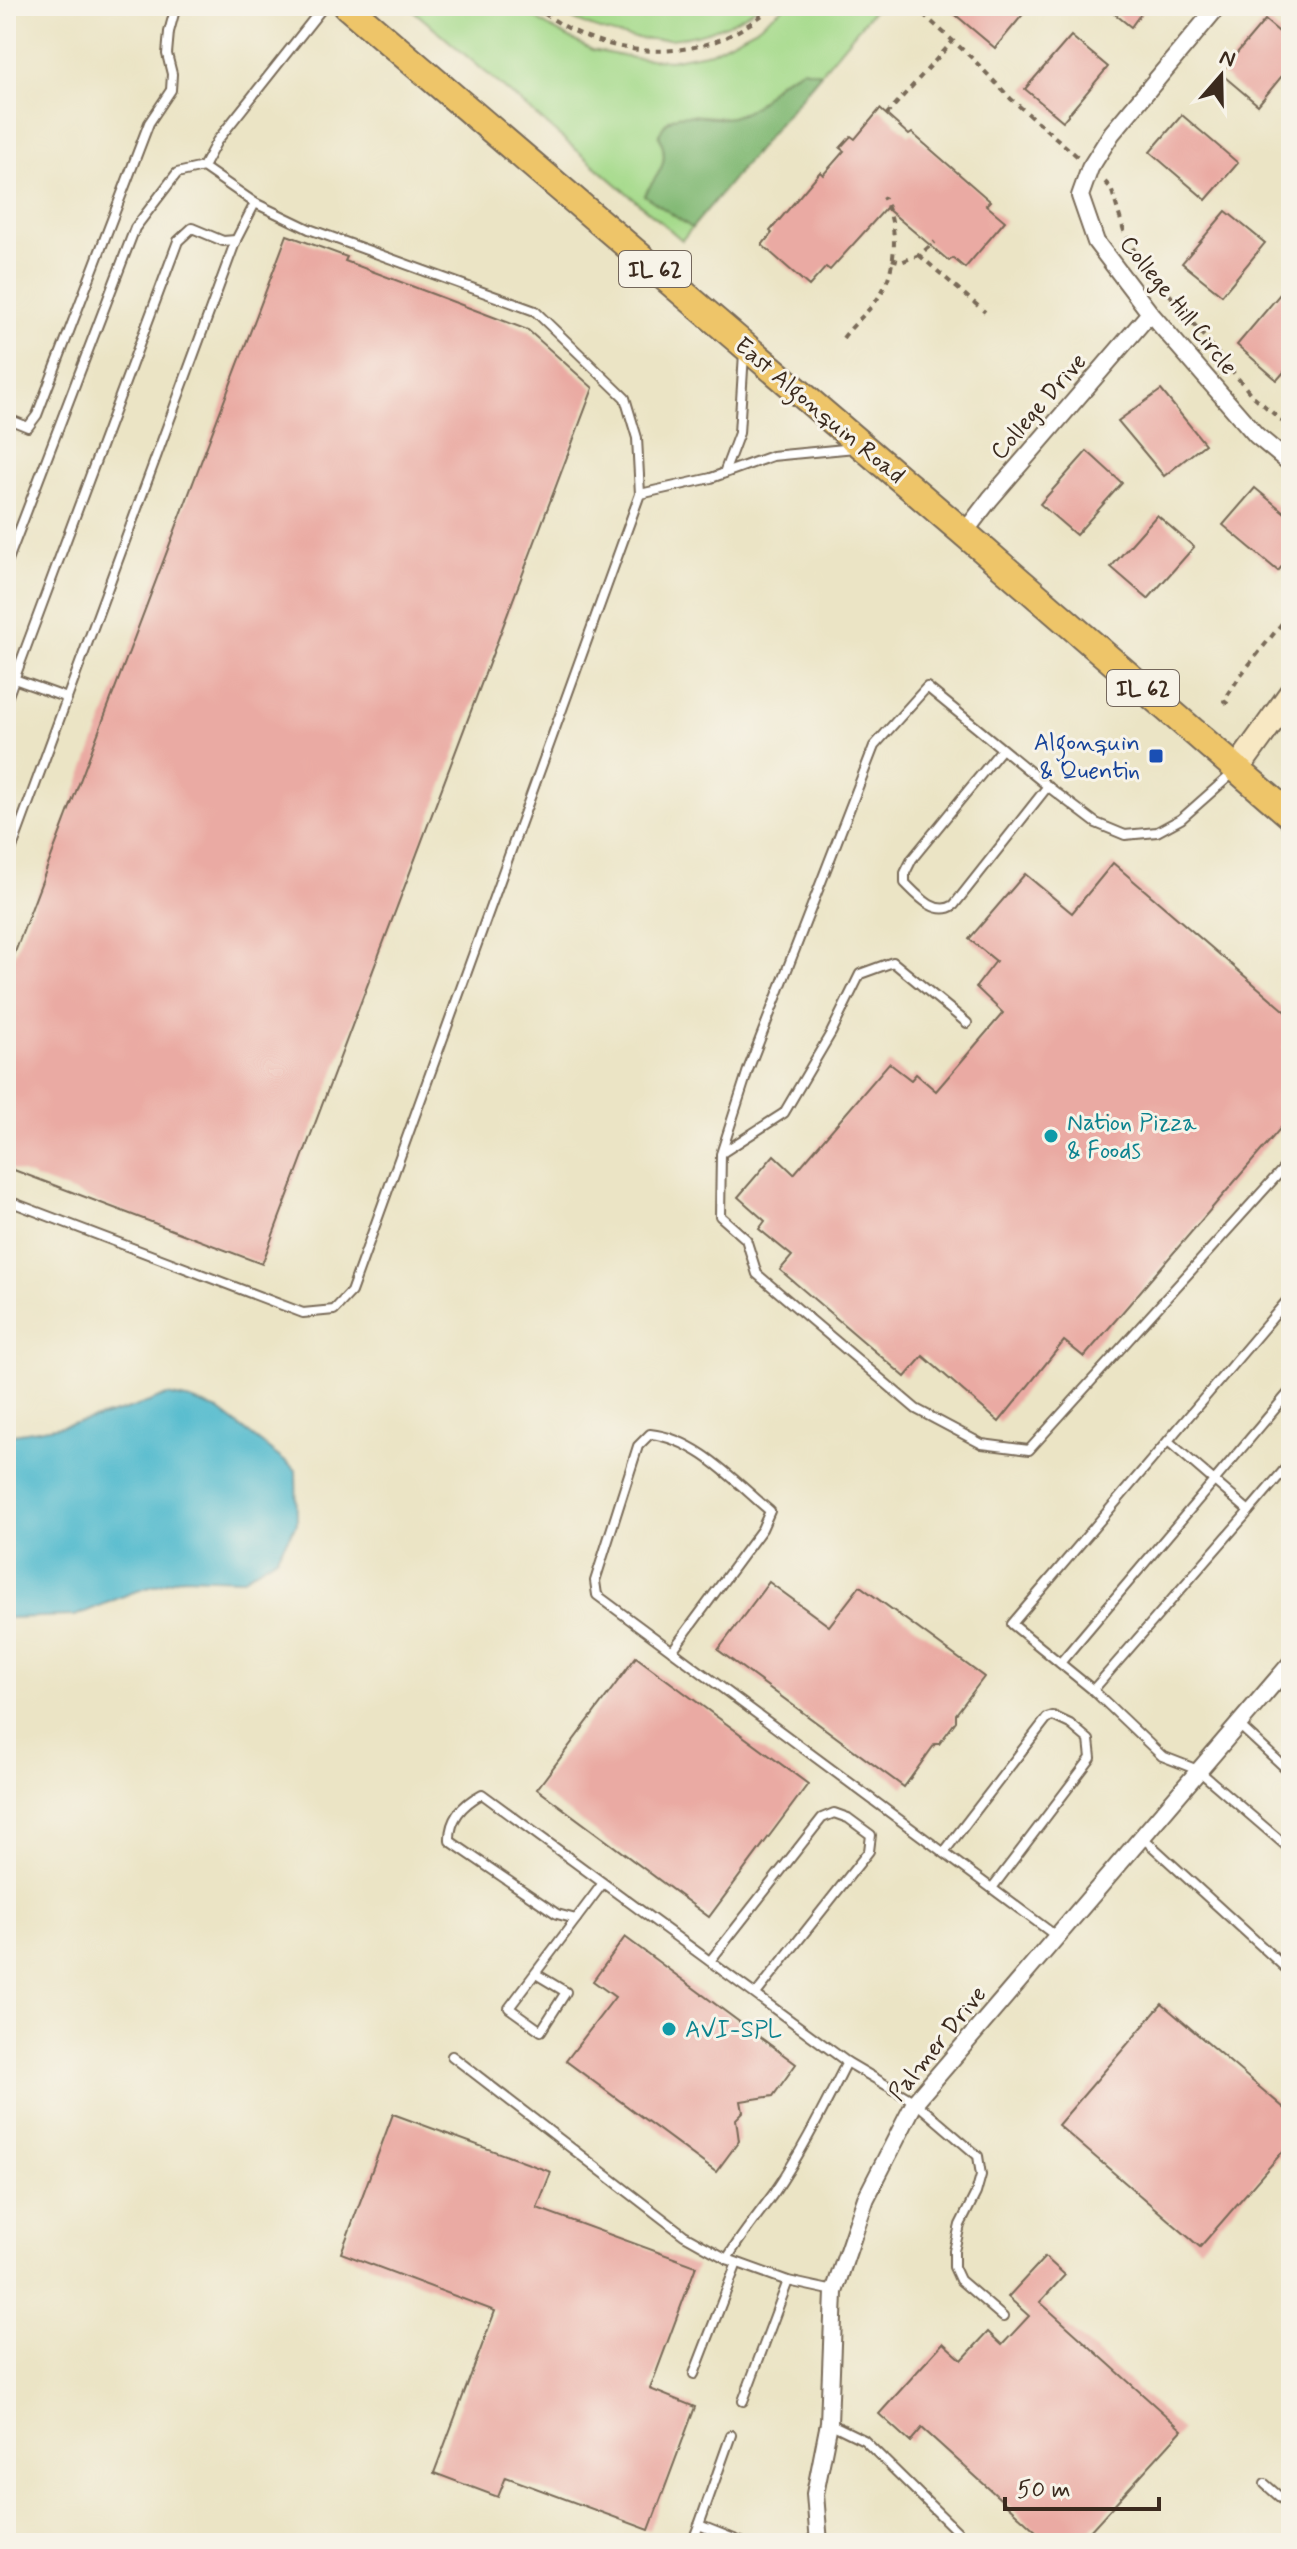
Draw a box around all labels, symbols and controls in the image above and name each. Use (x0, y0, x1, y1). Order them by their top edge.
north arrow (1181, 36, 1261, 116)
text: N (1215, 43, 1239, 75)
street label: College Hill Circle (1112, 230, 1244, 382)
road number: IL 62 (619, 251, 691, 287)
street label: East Algonquin Road (725, 331, 911, 494)
street label: College Drive (984, 347, 1094, 467)
road number: IL 62 (1107, 670, 1179, 706)
place label: Algonquin & Quentin (1034, 728, 1140, 787)
marker: Algonquin & Quentin (1147, 747, 1165, 765)
place label: Nation Pizza & Foods (1067, 1108, 1197, 1167)
marker: Nation Pizza & Foods (1042, 1127, 1060, 1145)
street label: Palmer Drive (882, 1980, 994, 2108)
place label: AVI-SPL (685, 2015, 782, 2046)
marker: AVI-SPL (660, 2020, 678, 2038)
scale bar (1005, 2461, 1159, 2511)
text: 50 m (1017, 2475, 1071, 2506)

